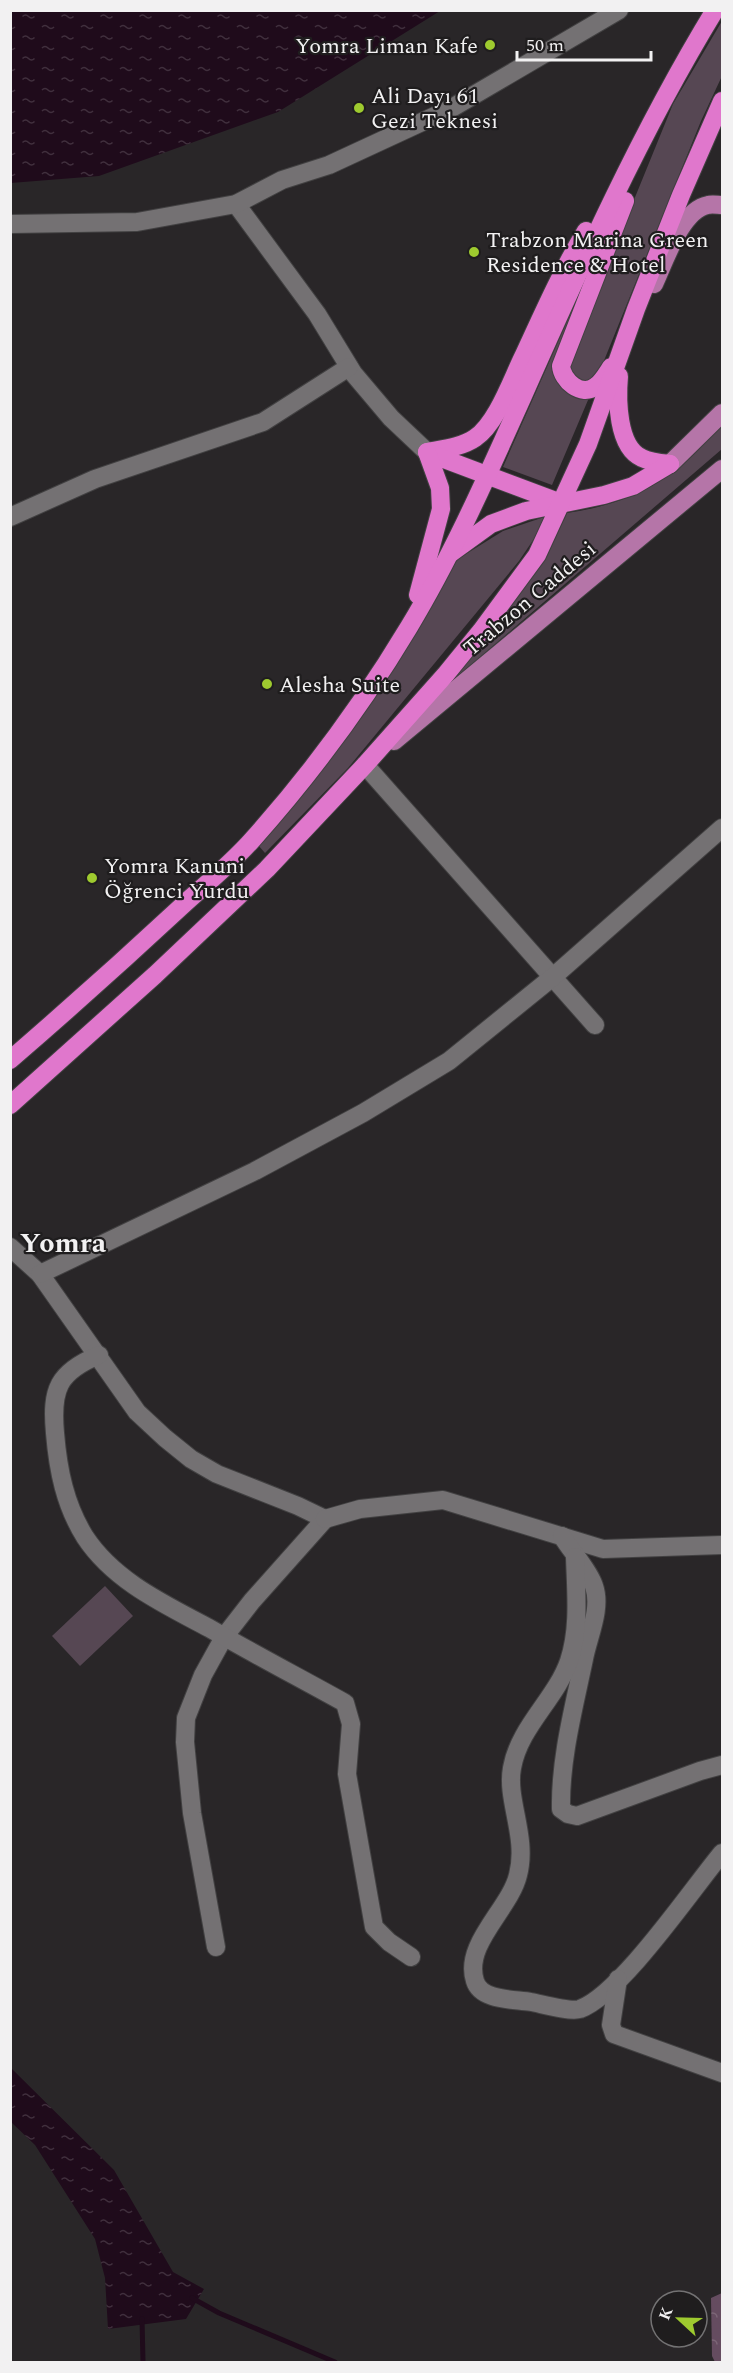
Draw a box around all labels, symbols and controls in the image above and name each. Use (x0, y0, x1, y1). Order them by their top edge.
scale bar (517, 24, 650, 62)
place label: Yomra Liman Kafe (295, 30, 478, 63)
text: 50 m (526, 32, 564, 59)
marker: Yomra Liman Kafe (483, 38, 497, 52)
place label: Ali Dayı 61 Gezi Teknesi (371, 80, 498, 138)
marker: Ali Dayı 61 Gezi Teknesi (352, 101, 366, 115)
place label: Trabzon Marina Green Residence & Hotel (486, 224, 709, 282)
marker: Trabzon Marina Green Residence & Hotel (467, 245, 481, 259)
street label: Trabzon Caddesi (456, 534, 604, 665)
place label: Alesha Suite (279, 669, 400, 702)
marker: Alesha Suite (260, 677, 274, 691)
place label: Yomra Kanuni Öğrenci Yurdu (104, 850, 249, 908)
marker: Yomra Kanuni Öğrenci Yurdu (85, 871, 99, 885)
district label: Yomra (20, 1222, 107, 1265)
north arrow (649, 2289, 709, 2349)
text: K (653, 2303, 680, 2324)

